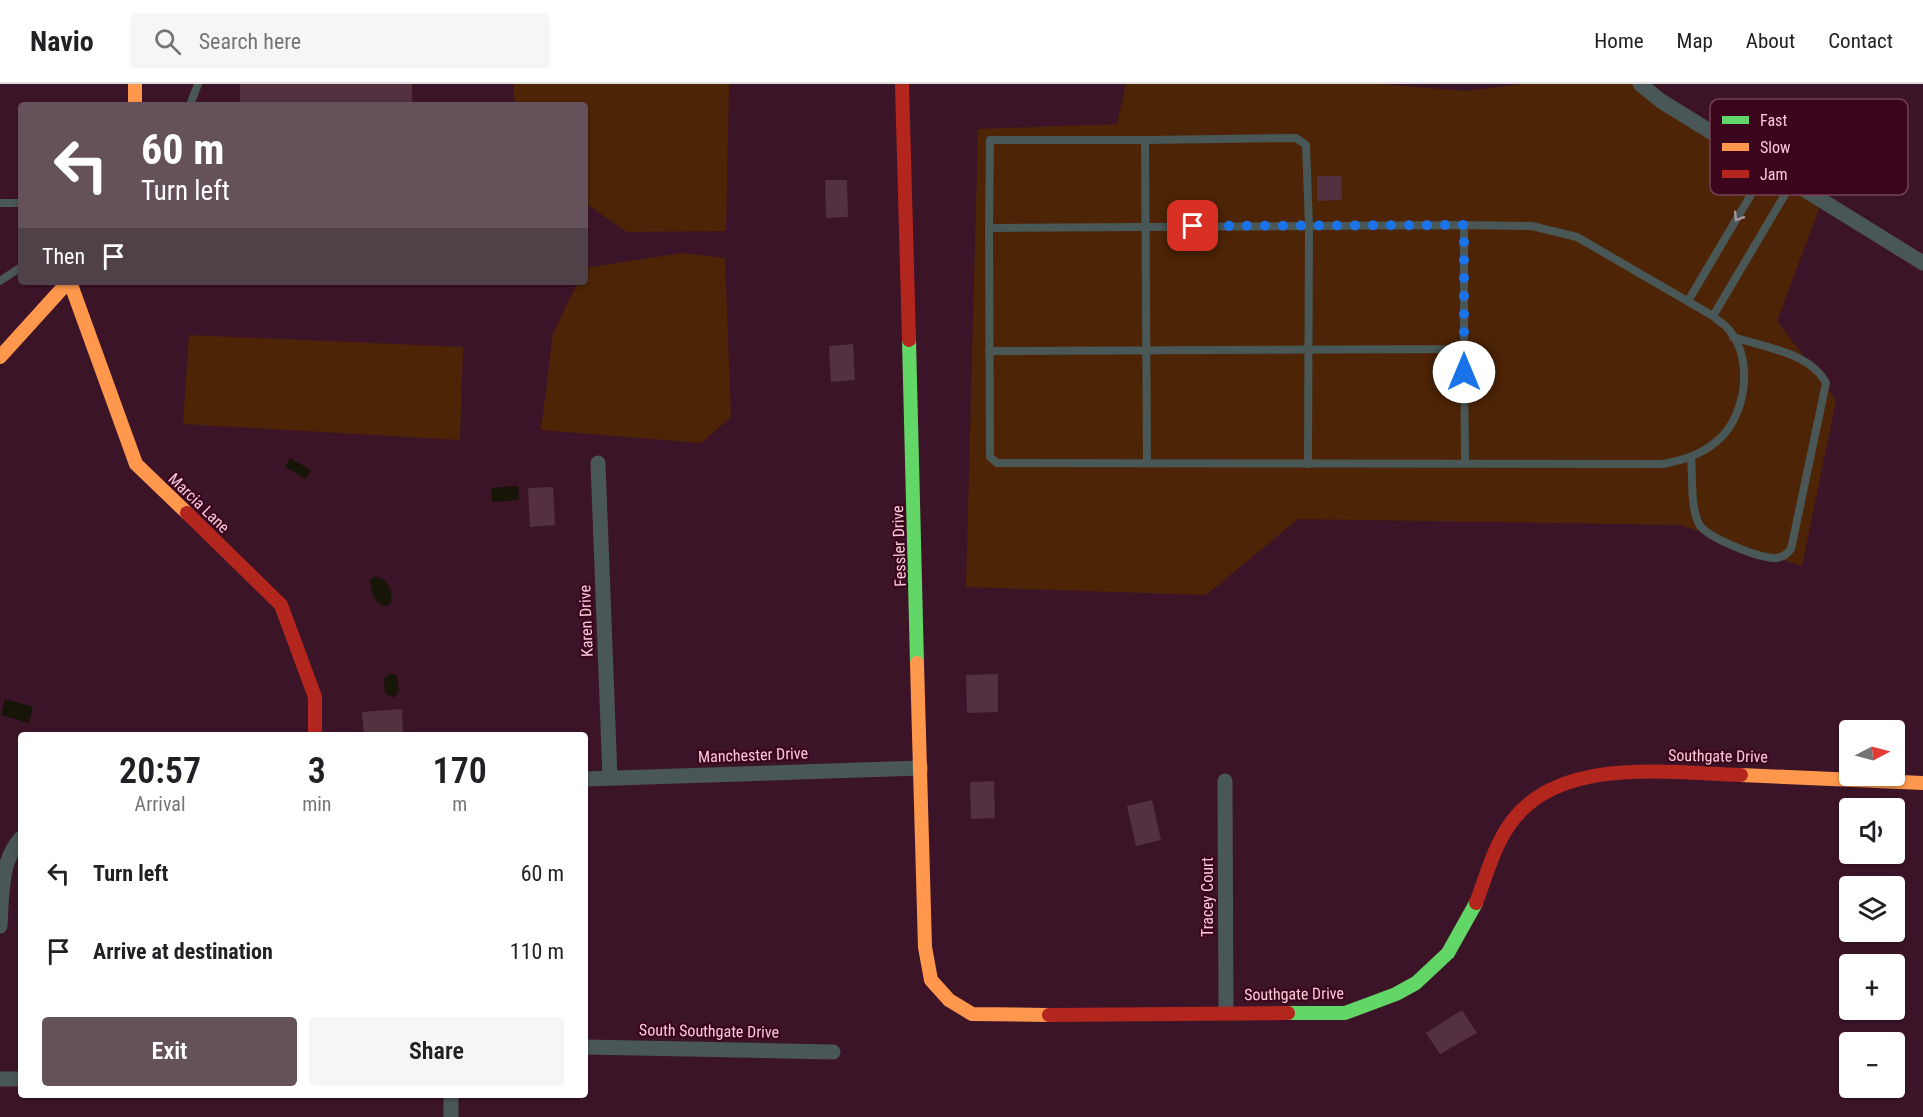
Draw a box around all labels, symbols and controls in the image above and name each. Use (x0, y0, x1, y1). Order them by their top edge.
search box (130, 14, 550, 68)
text: Navio (30, 25, 94, 58)
icon: search (151, 25, 184, 58)
text: Search here (199, 29, 301, 54)
text: Home (1594, 29, 1644, 53)
text: Map (1677, 29, 1713, 53)
text: About (1746, 29, 1795, 53)
text: Contact (1828, 29, 1893, 53)
legend (1710, 99, 1908, 195)
text: Fast (1760, 111, 1787, 130)
text: 60 m (141, 125, 224, 174)
icon: left (42, 126, 120, 204)
text: Slow (1760, 138, 1790, 157)
text: Jam (1760, 165, 1787, 184)
text: Turn left (141, 175, 230, 207)
pin (1167, 200, 1218, 251)
icon: arrive (1176, 209, 1209, 242)
one-way arrow (1733, 211, 1745, 221)
icon: arrive (97, 240, 130, 273)
text: Then (42, 244, 85, 269)
position arrow (1432, 340, 1496, 404)
street label: Marcia Lane (165, 469, 233, 537)
street label: Fessler Drive (888, 505, 910, 587)
street label: Karen Drive (575, 585, 597, 657)
north arrow (1839, 720, 1905, 786)
map controls (1839, 720, 1905, 1098)
street label: Manchester Drive (698, 744, 808, 766)
street label: Southgate Drive (1668, 746, 1768, 766)
text: 20:57 (119, 750, 201, 792)
text: 3 (308, 750, 326, 792)
text: 170 (433, 750, 487, 792)
text: Arrival (135, 792, 186, 816)
text: min (302, 792, 331, 816)
text: m (452, 792, 467, 816)
button: sound (1839, 798, 1905, 864)
icon: left (42, 857, 75, 890)
street label: Tracey Court (1198, 857, 1217, 937)
text: Turn left (93, 861, 168, 886)
text: 60 m (521, 861, 564, 886)
button: layers (1839, 876, 1905, 942)
icon: arrive (42, 935, 75, 968)
text: Arrive at destination (93, 939, 273, 964)
text: 110 m (510, 939, 564, 964)
button: + (1839, 954, 1905, 1020)
street label: Southgate Drive (1244, 984, 1344, 1004)
button: Exit (42, 1017, 297, 1086)
button: Share (309, 1017, 564, 1086)
street label: South Southgate Drive (639, 1020, 779, 1042)
button: − (1839, 1032, 1905, 1098)

